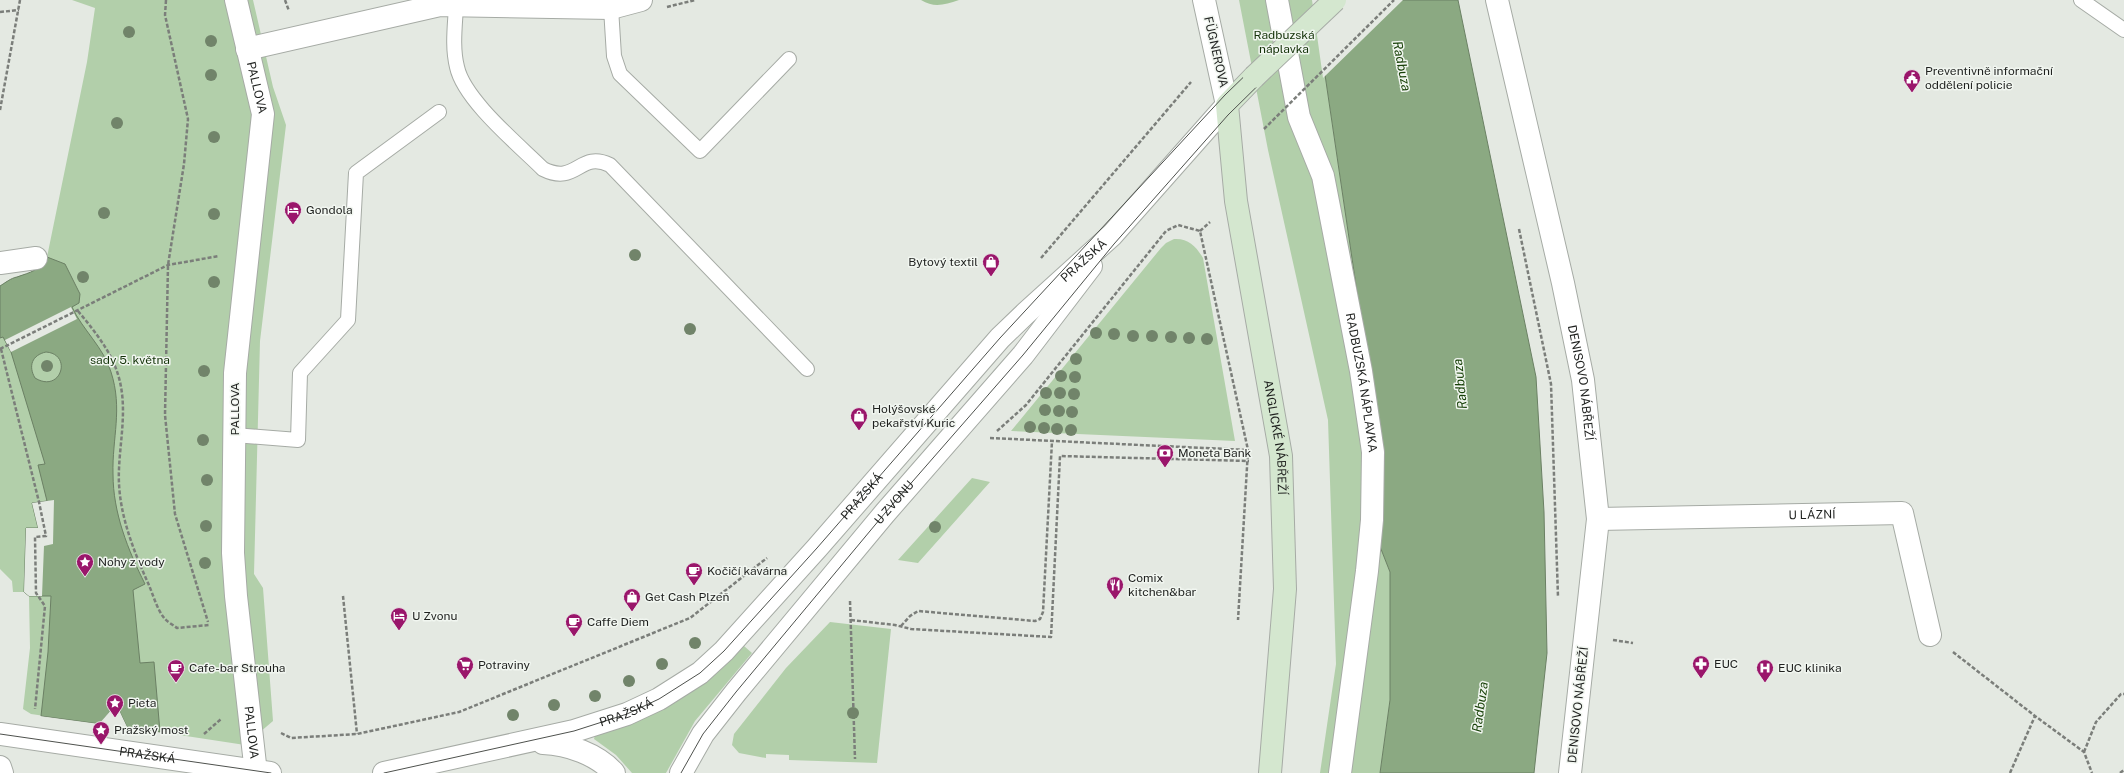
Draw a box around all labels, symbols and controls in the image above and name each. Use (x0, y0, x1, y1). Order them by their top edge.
street label: FÜGNEROVA (1201, 15, 1231, 89)
park label: Radbuzská náplavka (1253, 28, 1315, 56)
water label: Radbuza (1390, 40, 1414, 92)
street label: PALLOVA (244, 60, 270, 115)
place label: Preventivně informační oddělení policie (1925, 64, 2054, 92)
public building icon: Preventivně informační oddělení policie (1902, 68, 1922, 93)
hotel icon: Gondola (283, 200, 303, 225)
place label: Gondola (306, 203, 353, 217)
street label: PRAŽSKÁ (1058, 236, 1110, 285)
shop icon: Bytový textil (981, 252, 1001, 277)
place label: Bytový textil (908, 255, 978, 269)
street label: RADBUZSKÁ NÁPLAVKA (1343, 312, 1380, 454)
street label: DENISOVO NÁBŘEŽÍ (1565, 324, 1597, 442)
park label: sady 5. května (90, 353, 170, 367)
water label: Radbuza (1450, 358, 1470, 410)
street label: ANGLICKÉ NÁBŘEŽÍ (1261, 379, 1289, 495)
street label: PALLOVA (228, 382, 242, 435)
place label: Holýšovské pekařství Kuric (872, 402, 955, 430)
shop icon: Holýšovské pekařství Kuric (849, 406, 869, 431)
bank icon: Moneta Bank (1155, 443, 1175, 468)
place label: Moneta Bank (1178, 446, 1252, 460)
street label: PRAŽSKÁ (838, 470, 886, 522)
street label: U ZVONU (871, 478, 917, 527)
street label: U LÁZNÍ (1788, 507, 1836, 522)
place icon: Nohy z vody (75, 552, 95, 577)
place label: Nohy z vody (98, 555, 165, 569)
cafe icon: Kočičí kavárna (684, 561, 704, 586)
place label: Kočičí kavárna (707, 564, 787, 578)
place label: Comix kitchen&bar (1128, 571, 1197, 599)
restaurant icon: Comix kitchen&bar (1105, 575, 1125, 600)
shop icon: Get Cash Plzeň (622, 587, 642, 612)
place label: Get Cash Plzeň (645, 590, 729, 604)
hotel icon: U Zvonu (389, 606, 409, 631)
place label: U Zvonu (412, 609, 457, 623)
cafe icon: Caffe Diem (564, 612, 584, 637)
place label: Caffe Diem (587, 615, 649, 629)
street label: DENISOVO NÁBŘEŽÍ (1565, 646, 1591, 764)
pharmacy icon: EUC (1691, 654, 1711, 679)
supermarket icon: Potraviny (455, 655, 475, 680)
place label: EUC (1714, 657, 1738, 671)
cafe icon: Cafe-bar Strouha (166, 658, 186, 683)
place label: Potraviny (478, 658, 530, 672)
hospital icon: EUC klinika (1755, 658, 1775, 683)
place label: Cafe-bar Strouha (189, 661, 285, 675)
place label: EUC klinika (1778, 661, 1842, 675)
water label: Radbuza (1469, 681, 1491, 733)
place icon: Pieta (105, 693, 125, 718)
street label: PRAŽSKÁ (598, 695, 656, 729)
place label: Pieta (128, 696, 156, 710)
street label: PALLOVA (241, 705, 261, 760)
place icon: Pražský most (91, 720, 111, 745)
place label: Pražský most (114, 723, 189, 737)
street label: PRAŽSKÁ (118, 744, 177, 766)

